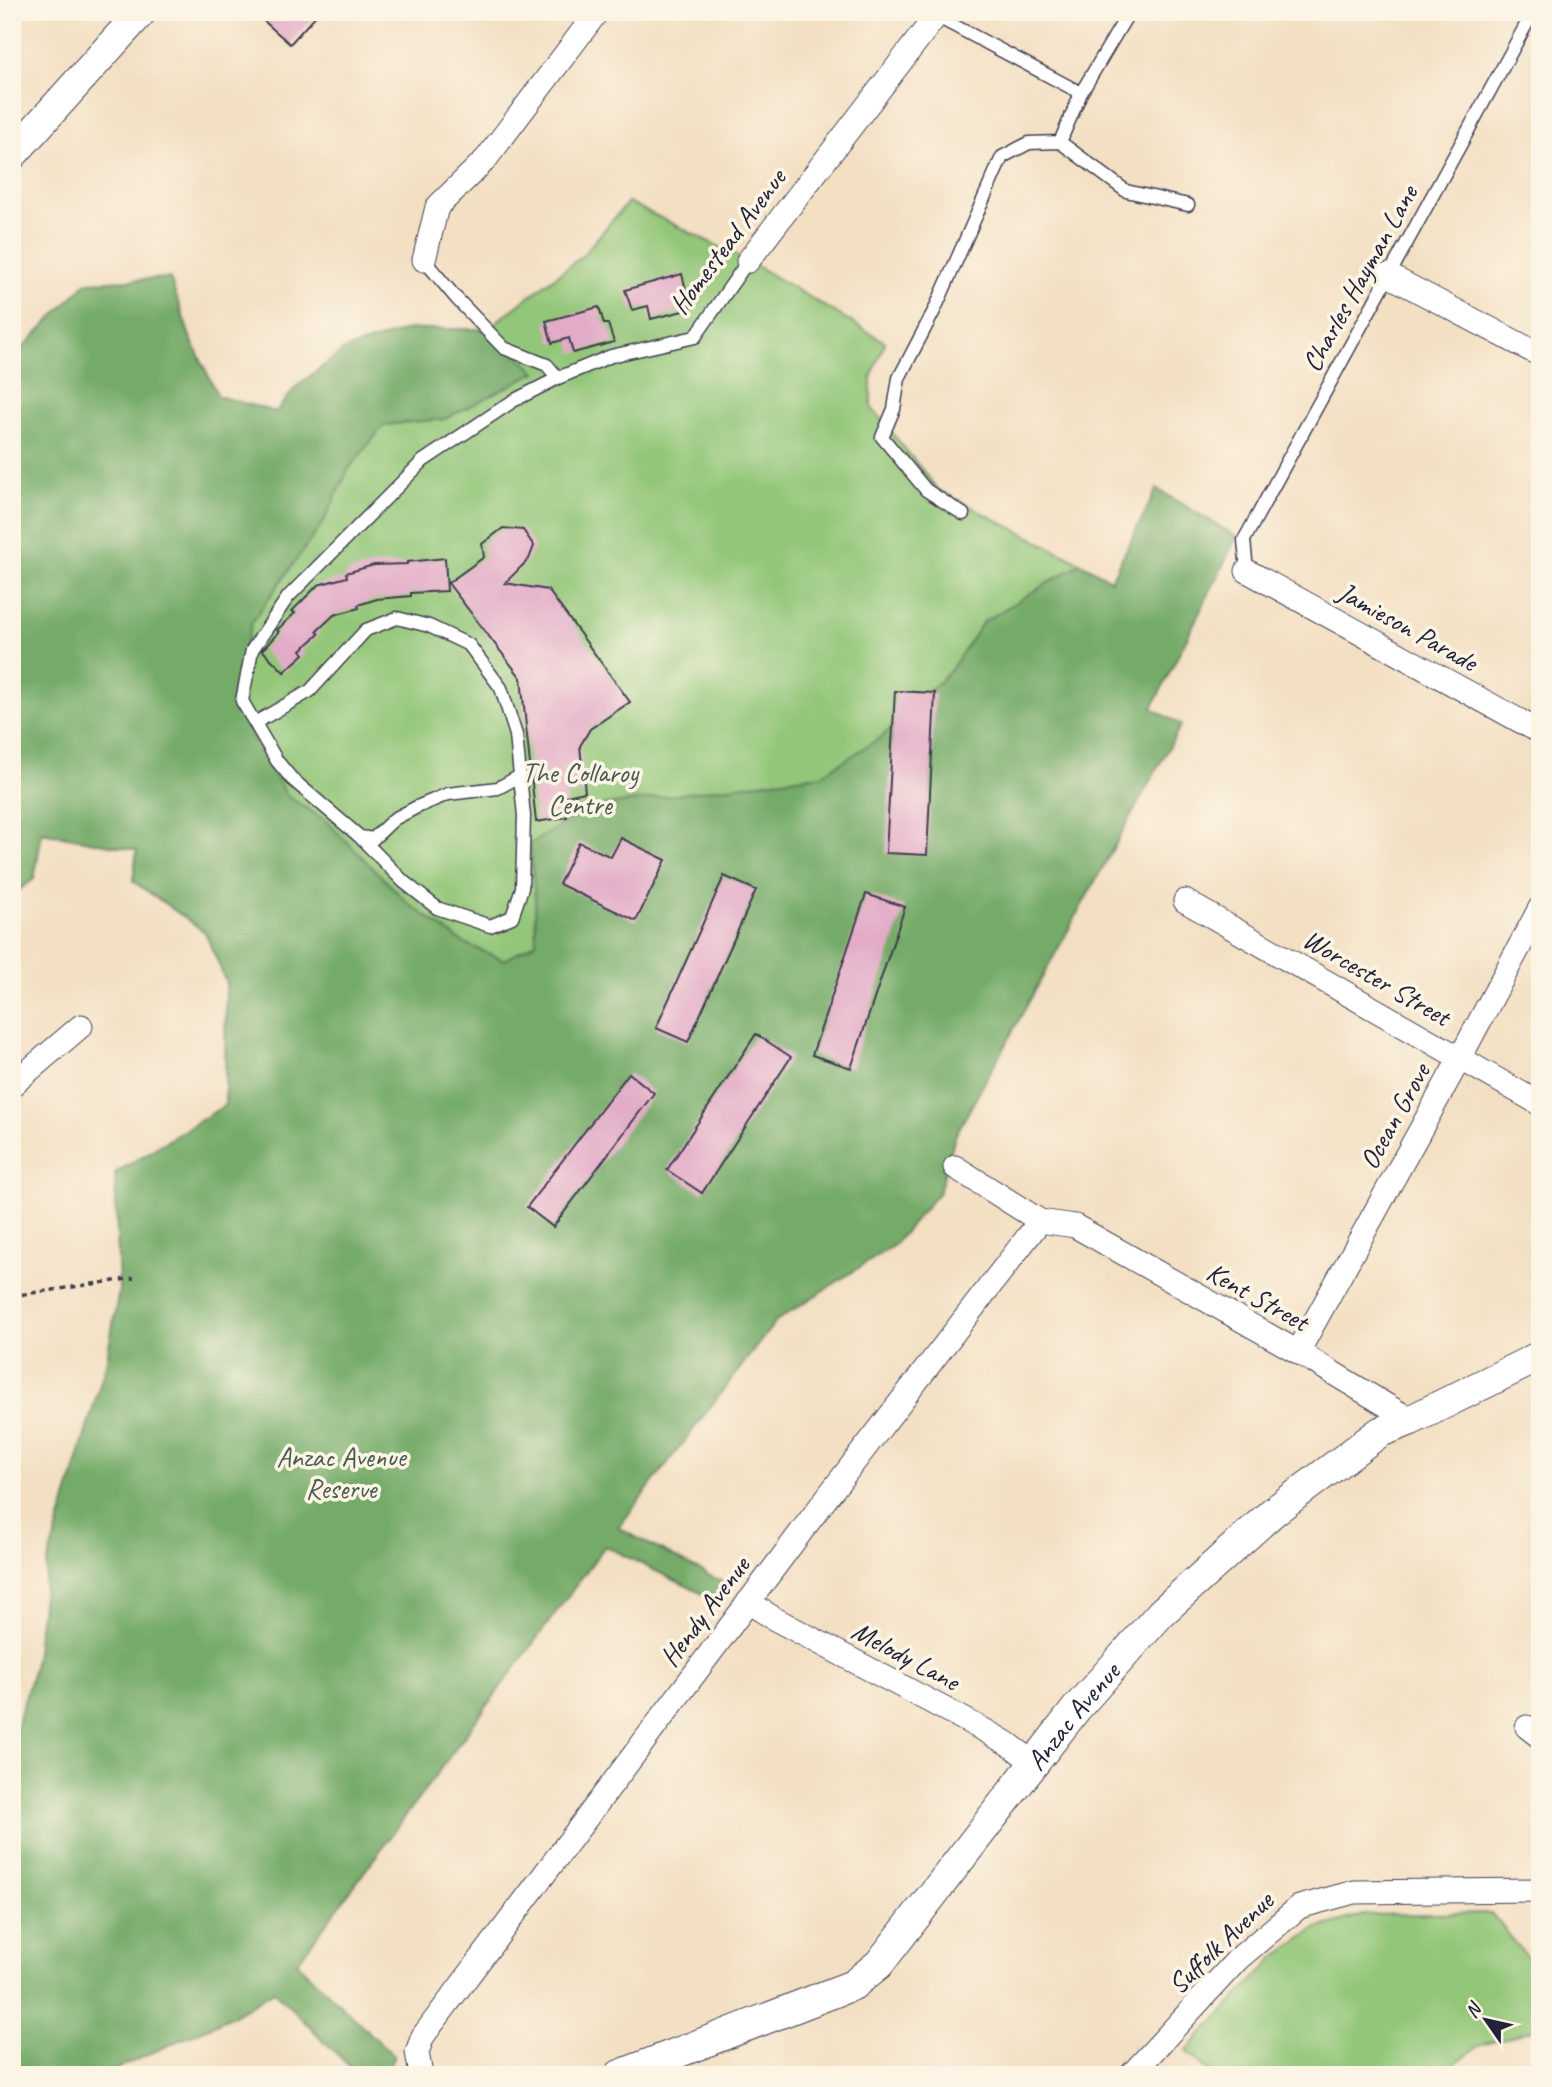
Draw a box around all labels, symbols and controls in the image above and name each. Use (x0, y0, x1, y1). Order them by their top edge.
street label: Homestead Avenue (661, 160, 795, 321)
street label: Charles Hayman Lane (1294, 177, 1426, 378)
street label: Jamieson Parade (1330, 573, 1485, 680)
park label: The Collaroy Centre (522, 755, 640, 822)
street label: Worcester Street (1297, 921, 1459, 1035)
street label: Ocean Grove (1351, 1056, 1439, 1175)
street label: Kent Street (1201, 1254, 1317, 1340)
park label: Anzac Avenue Reserve (276, 1439, 407, 1506)
street label: Hendy Avenue (652, 1548, 758, 1673)
street label: Melody Lane (846, 1613, 967, 1699)
street label: Anzac Avenue (1018, 1653, 1129, 1777)
street label: Suffolk Avenue (1160, 1882, 1282, 2001)
north arrow (1450, 1986, 1520, 2056)
text: N (1459, 1997, 1488, 2023)

